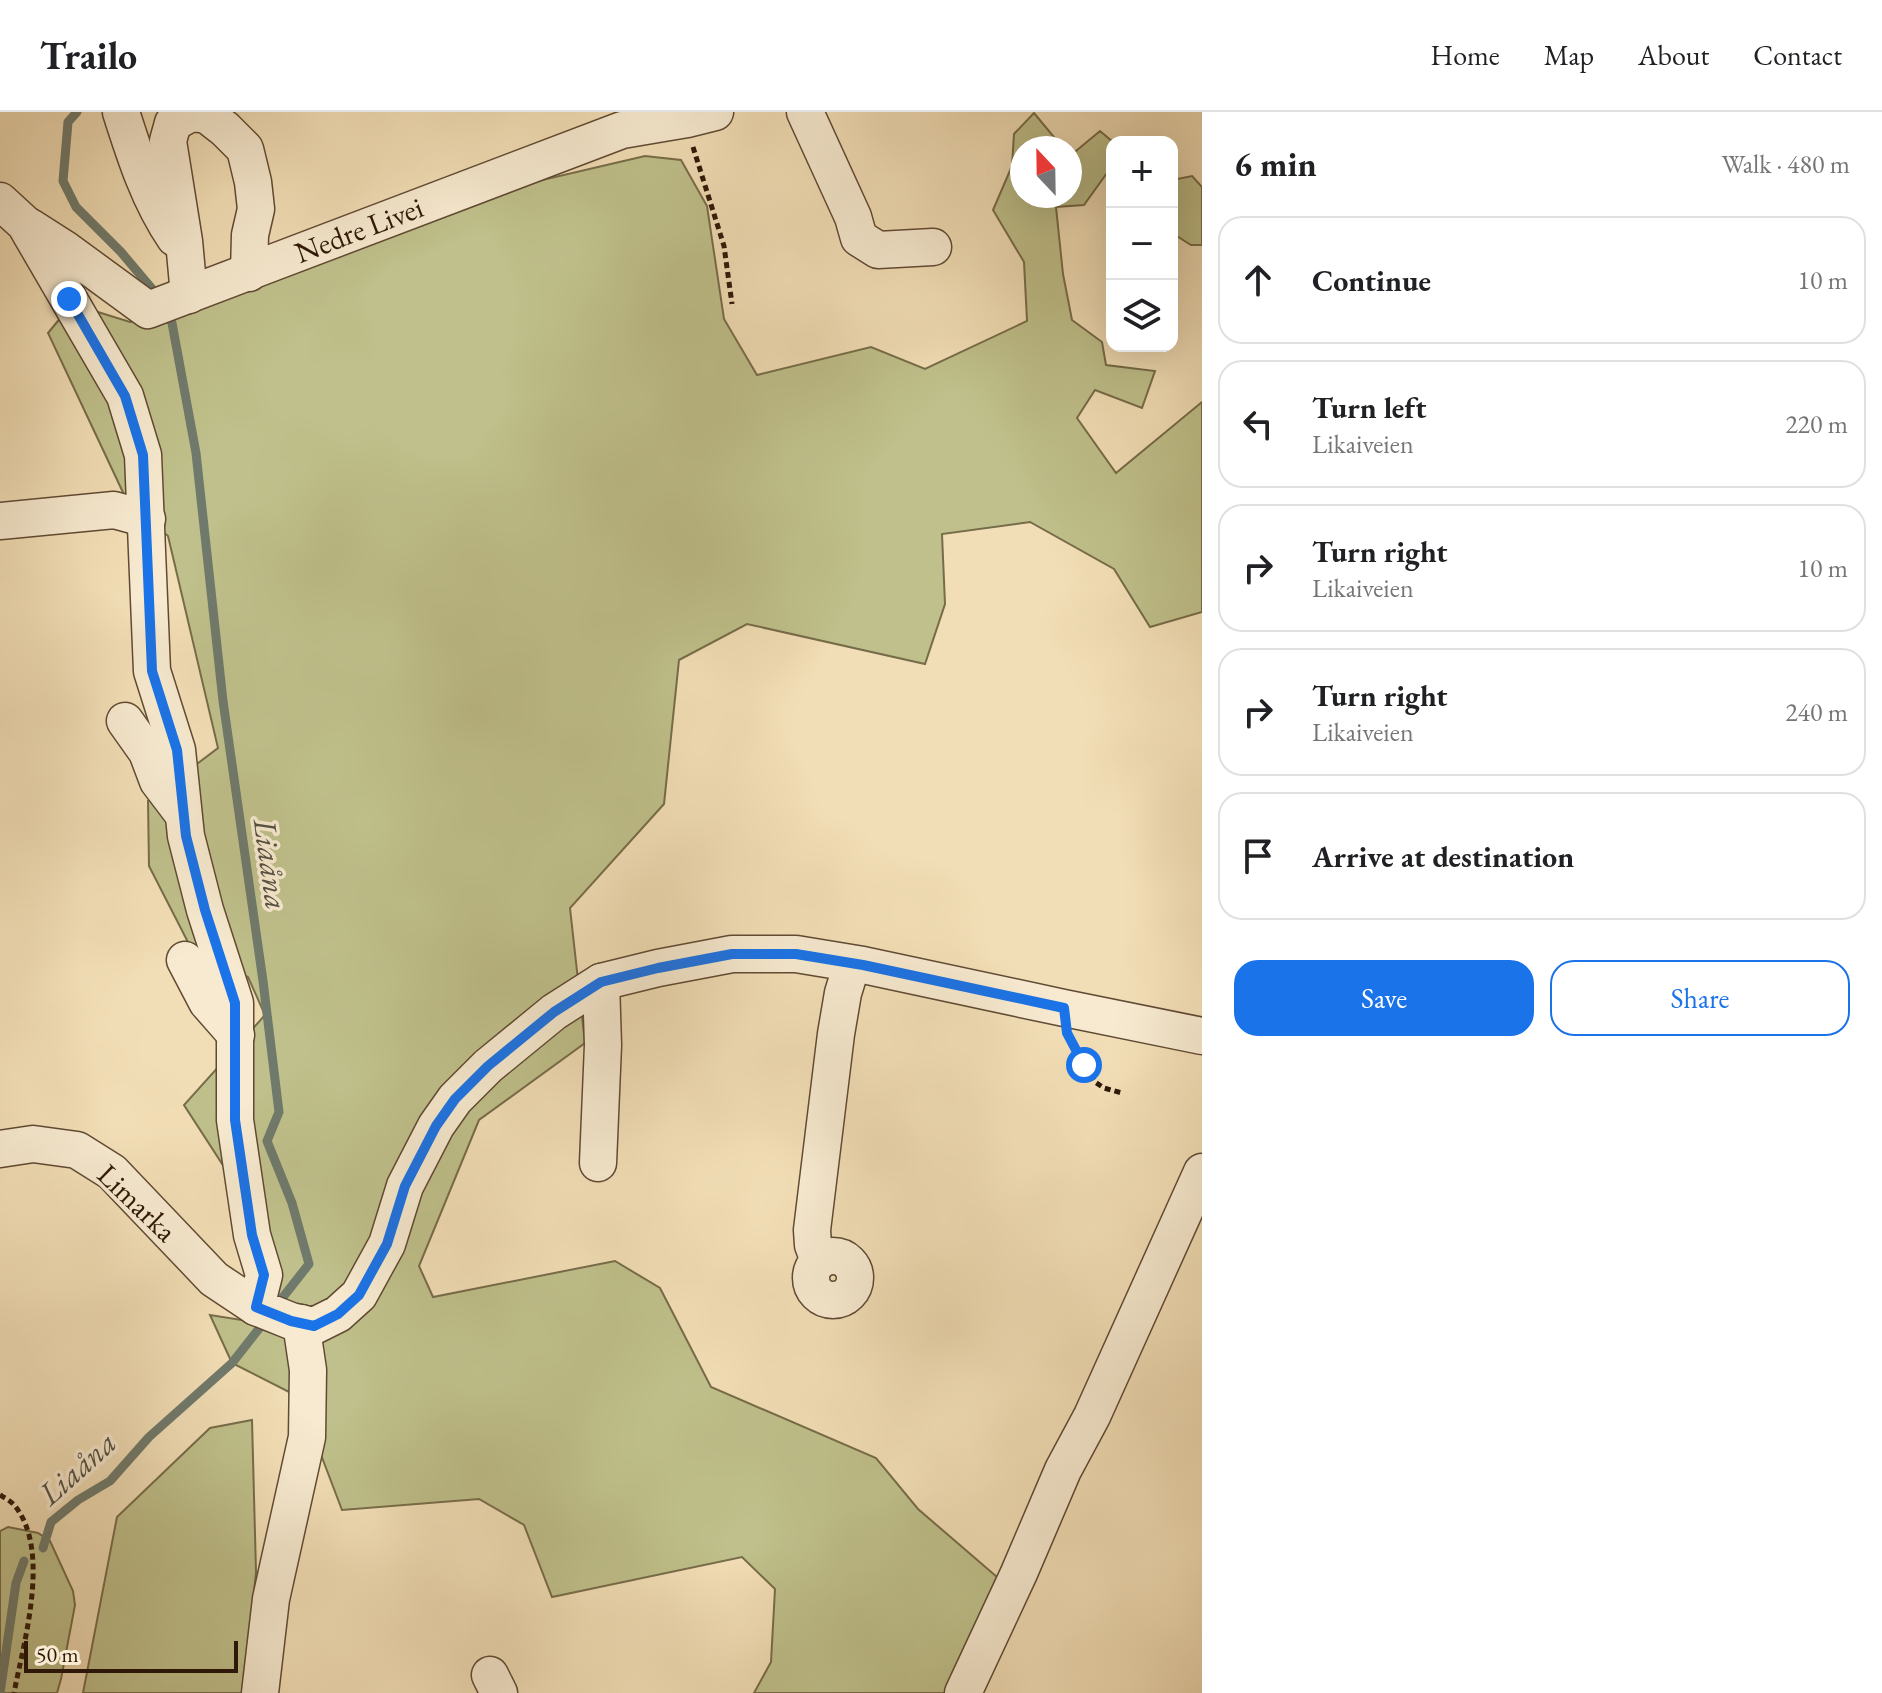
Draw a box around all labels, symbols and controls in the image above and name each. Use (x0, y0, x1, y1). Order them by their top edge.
text: Trailo (40, 31, 137, 80)
text: Home (1430, 37, 1500, 73)
text: Map (1544, 37, 1594, 73)
text: About (1638, 37, 1709, 73)
text: Contact (1753, 37, 1842, 73)
north arrow (1010, 136, 1082, 208)
map controls (1106, 136, 1178, 352)
button: + (1106, 136, 1178, 208)
text: 6 min (1234, 142, 1317, 186)
text: Walk · 480 m (1722, 147, 1850, 181)
street label: Nedre Livei (289, 187, 429, 272)
button: − (1106, 208, 1178, 280)
icon: ahead (1236, 258, 1280, 302)
text: Continue (1312, 261, 1431, 300)
text: 10 m (1798, 263, 1848, 297)
button: layers (1106, 280, 1178, 352)
route end (51, 281, 87, 317)
text: Turn left (1312, 388, 1426, 427)
icon: left (1236, 402, 1280, 446)
text: 220 m (1785, 407, 1848, 441)
text: Likaiveien (1312, 427, 1414, 461)
text: Turn right (1312, 532, 1448, 571)
icon: right (1236, 546, 1280, 590)
text: 10 m (1798, 551, 1848, 585)
text: Likaiveien (1312, 571, 1414, 605)
text: Turn right (1312, 676, 1448, 715)
icon: right (1236, 690, 1280, 734)
text: 240 m (1785, 695, 1848, 729)
text: Likaiveien (1312, 715, 1414, 749)
water label: Liaåna (244, 815, 298, 912)
icon: arrive (1236, 834, 1280, 878)
text: Arrive at destination (1312, 837, 1574, 876)
button: Save (1234, 960, 1534, 1036)
button: Share (1550, 960, 1850, 1036)
route start (1066, 1047, 1102, 1083)
street label: Limarka (89, 1155, 186, 1250)
water label: Liaåna (28, 1422, 125, 1515)
scale bar (24, 1637, 238, 1673)
text: 50 m (36, 1640, 79, 1669)

